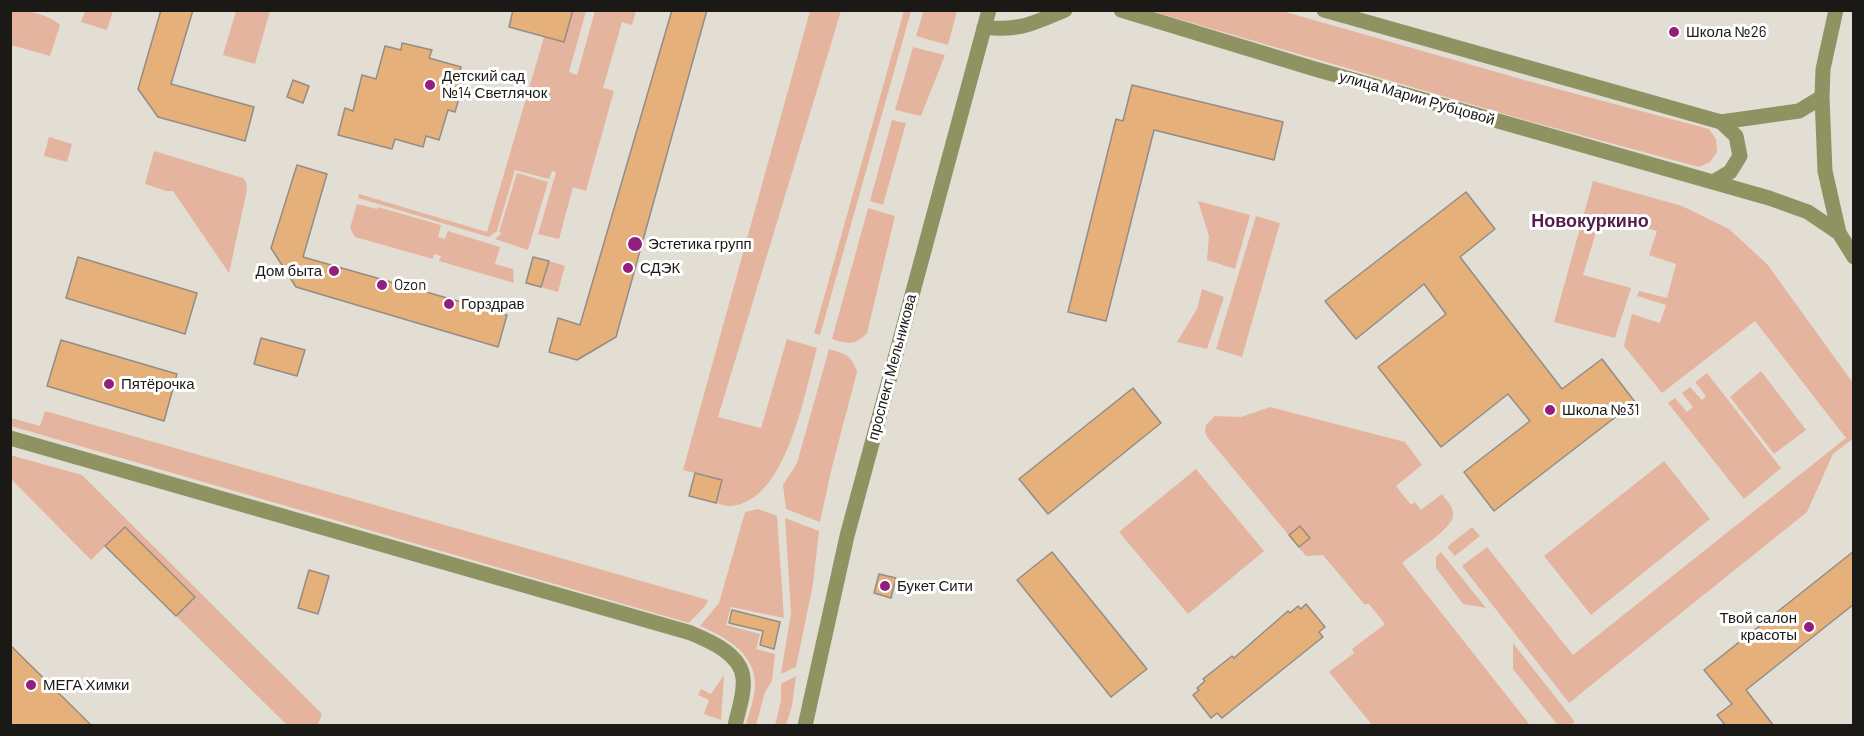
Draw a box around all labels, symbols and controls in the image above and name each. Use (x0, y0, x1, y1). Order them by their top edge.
place label: Школа №26 (1686, 23, 1766, 41)
marker: Школа №26 (1667, 25, 1681, 39)
place label: Детский сад №14 Светлячок (442, 67, 547, 102)
street label: улица Марии Рубцовой (1337, 67, 1497, 129)
marker: Детский сад №14 Светлячок (423, 78, 437, 92)
district label: Новокуркино (1531, 210, 1649, 232)
marker: Эстетика групп (626, 235, 644, 253)
place label: Эстетика групп (648, 235, 752, 253)
place label: СДЭК (640, 259, 680, 277)
marker: СДЭК (621, 261, 635, 275)
place label: Дом быта (256, 262, 322, 280)
marker: Дом быта (327, 264, 341, 278)
place label: Ozon (394, 276, 426, 294)
marker: Ozon (375, 278, 389, 292)
street label: проспект Мельникова (864, 292, 920, 442)
place label: Горздрав (461, 295, 525, 313)
marker: Горздрав (442, 297, 456, 311)
place label: Пятёрочка (121, 375, 195, 393)
marker: Пятёрочка (102, 377, 116, 391)
place label: Школа №31 (1562, 401, 1640, 419)
marker: Школа №31 (1543, 403, 1557, 417)
place label: Букет Сити (897, 577, 973, 595)
marker: Букет Сити (878, 579, 892, 593)
place label: Твой салон красоты (1720, 609, 1797, 644)
marker: Твой салон красоты (1802, 620, 1816, 634)
place label: МЕГА Химки (43, 676, 129, 694)
marker: МЕГА Химки (24, 678, 38, 692)

